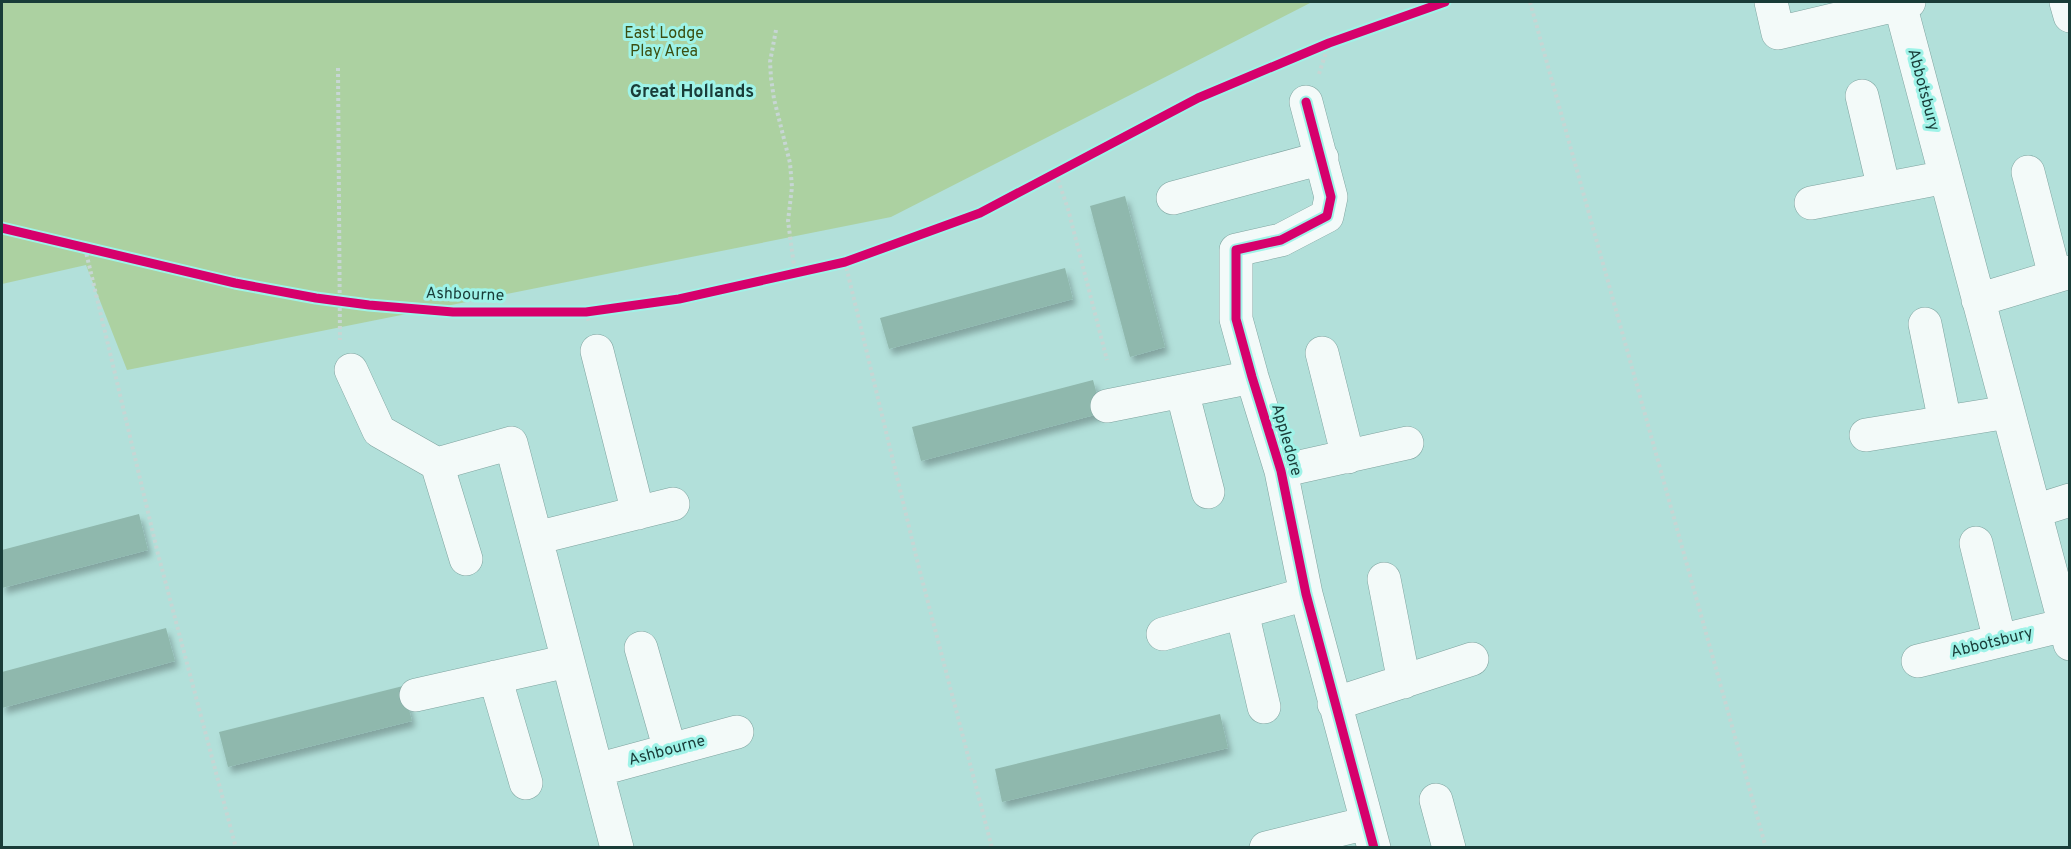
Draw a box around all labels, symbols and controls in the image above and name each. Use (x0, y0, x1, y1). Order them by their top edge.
park label: East Lodge Play Area (624, 24, 704, 62)
street label: Abbotsbury (1902, 47, 1944, 133)
district label: Great Hollands (630, 81, 754, 104)
street label: Ashbourne (425, 284, 505, 306)
street label: Appledore (1266, 402, 1306, 478)
street label: Abbotsbury (1949, 623, 2035, 663)
street label: Ashbourne (626, 731, 708, 771)

